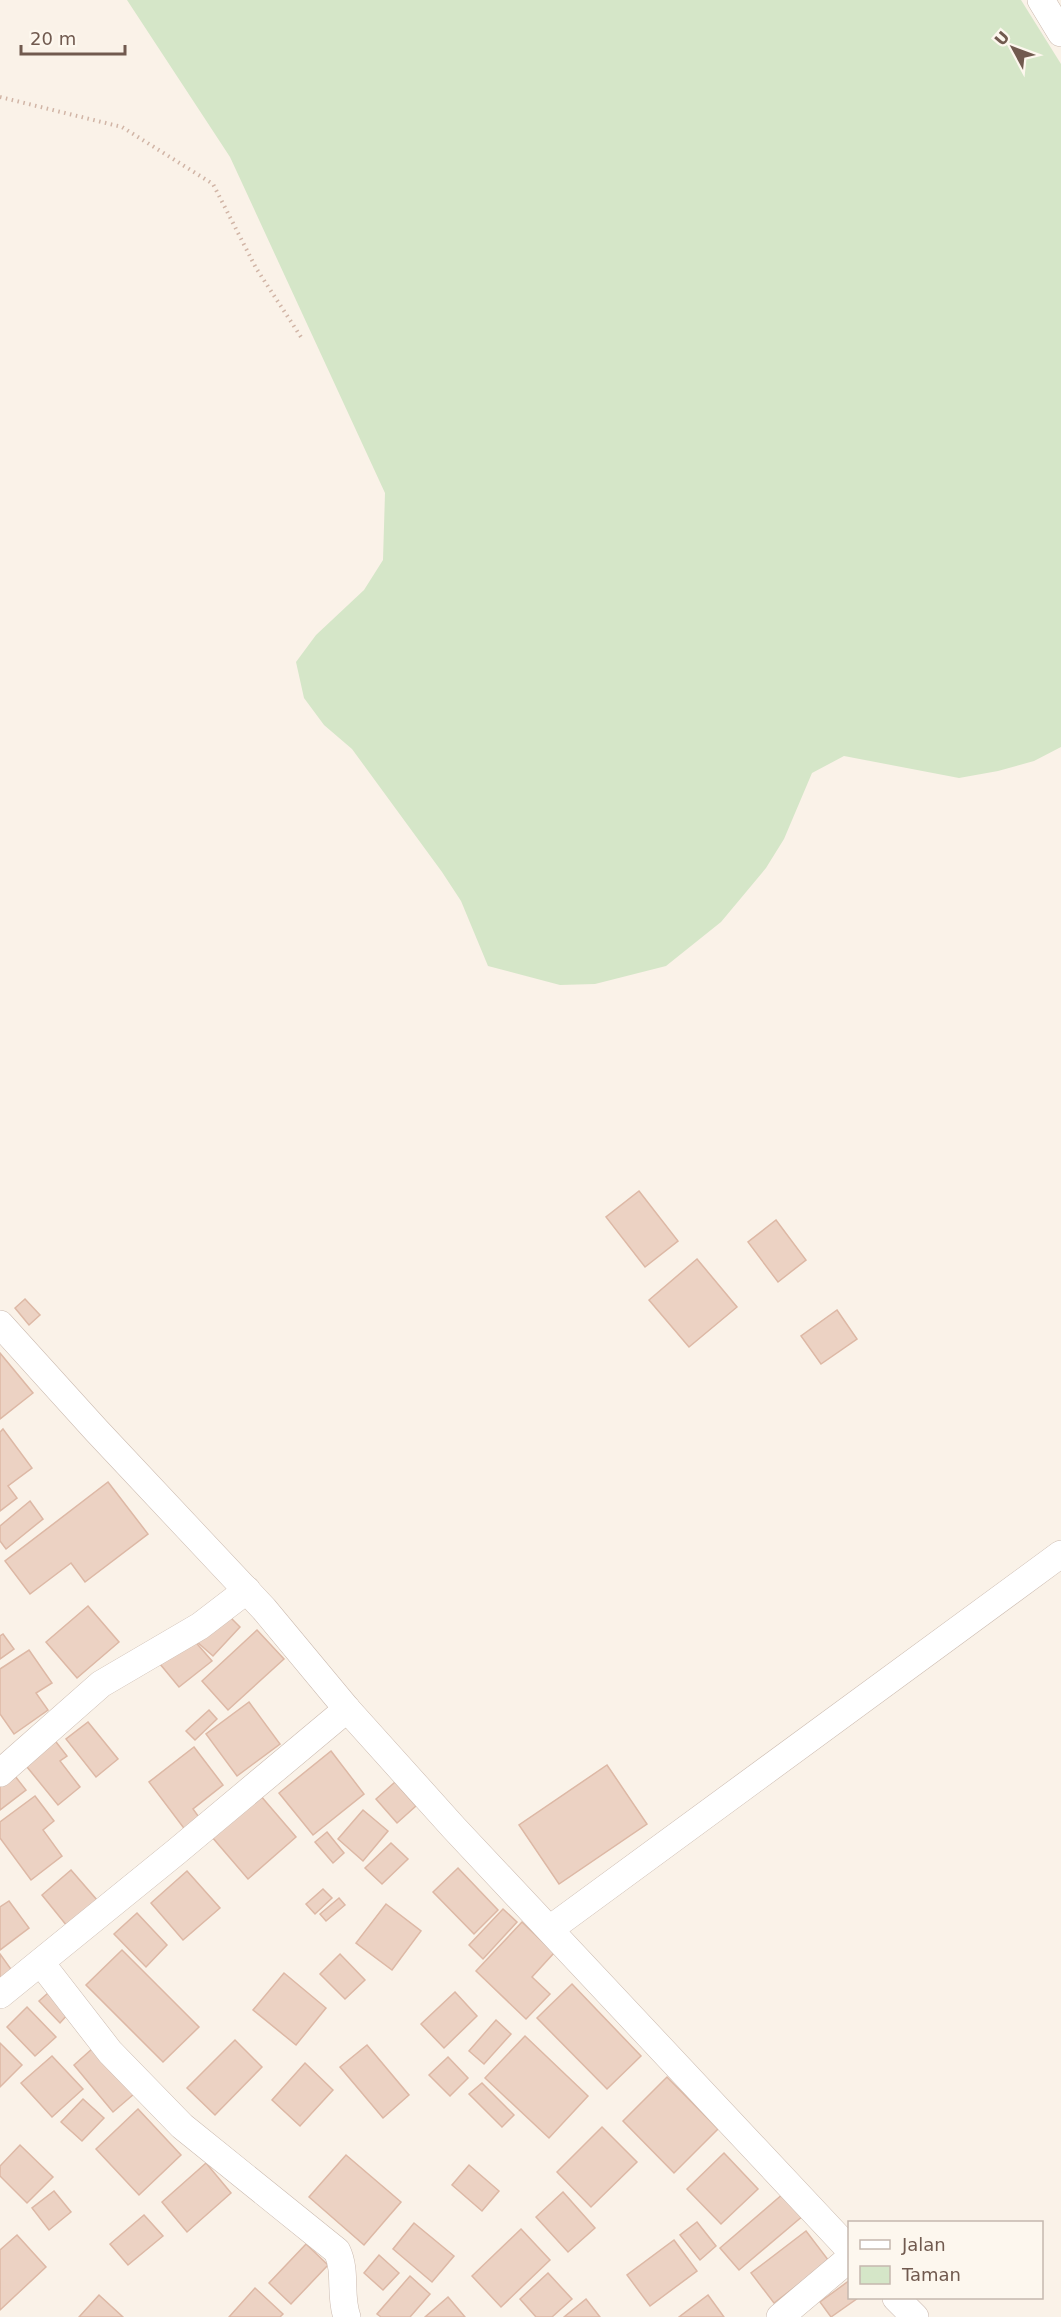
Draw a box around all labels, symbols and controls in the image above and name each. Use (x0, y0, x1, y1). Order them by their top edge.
scale bar (21, 18, 124, 56)
north arrow (983, 18, 1043, 78)
text: U (991, 27, 1013, 50)
text: 20 m (30, 28, 76, 49)
legend (848, 2221, 1043, 2299)
text: Jalan (901, 2234, 946, 2255)
text: Taman (901, 2264, 961, 2285)

